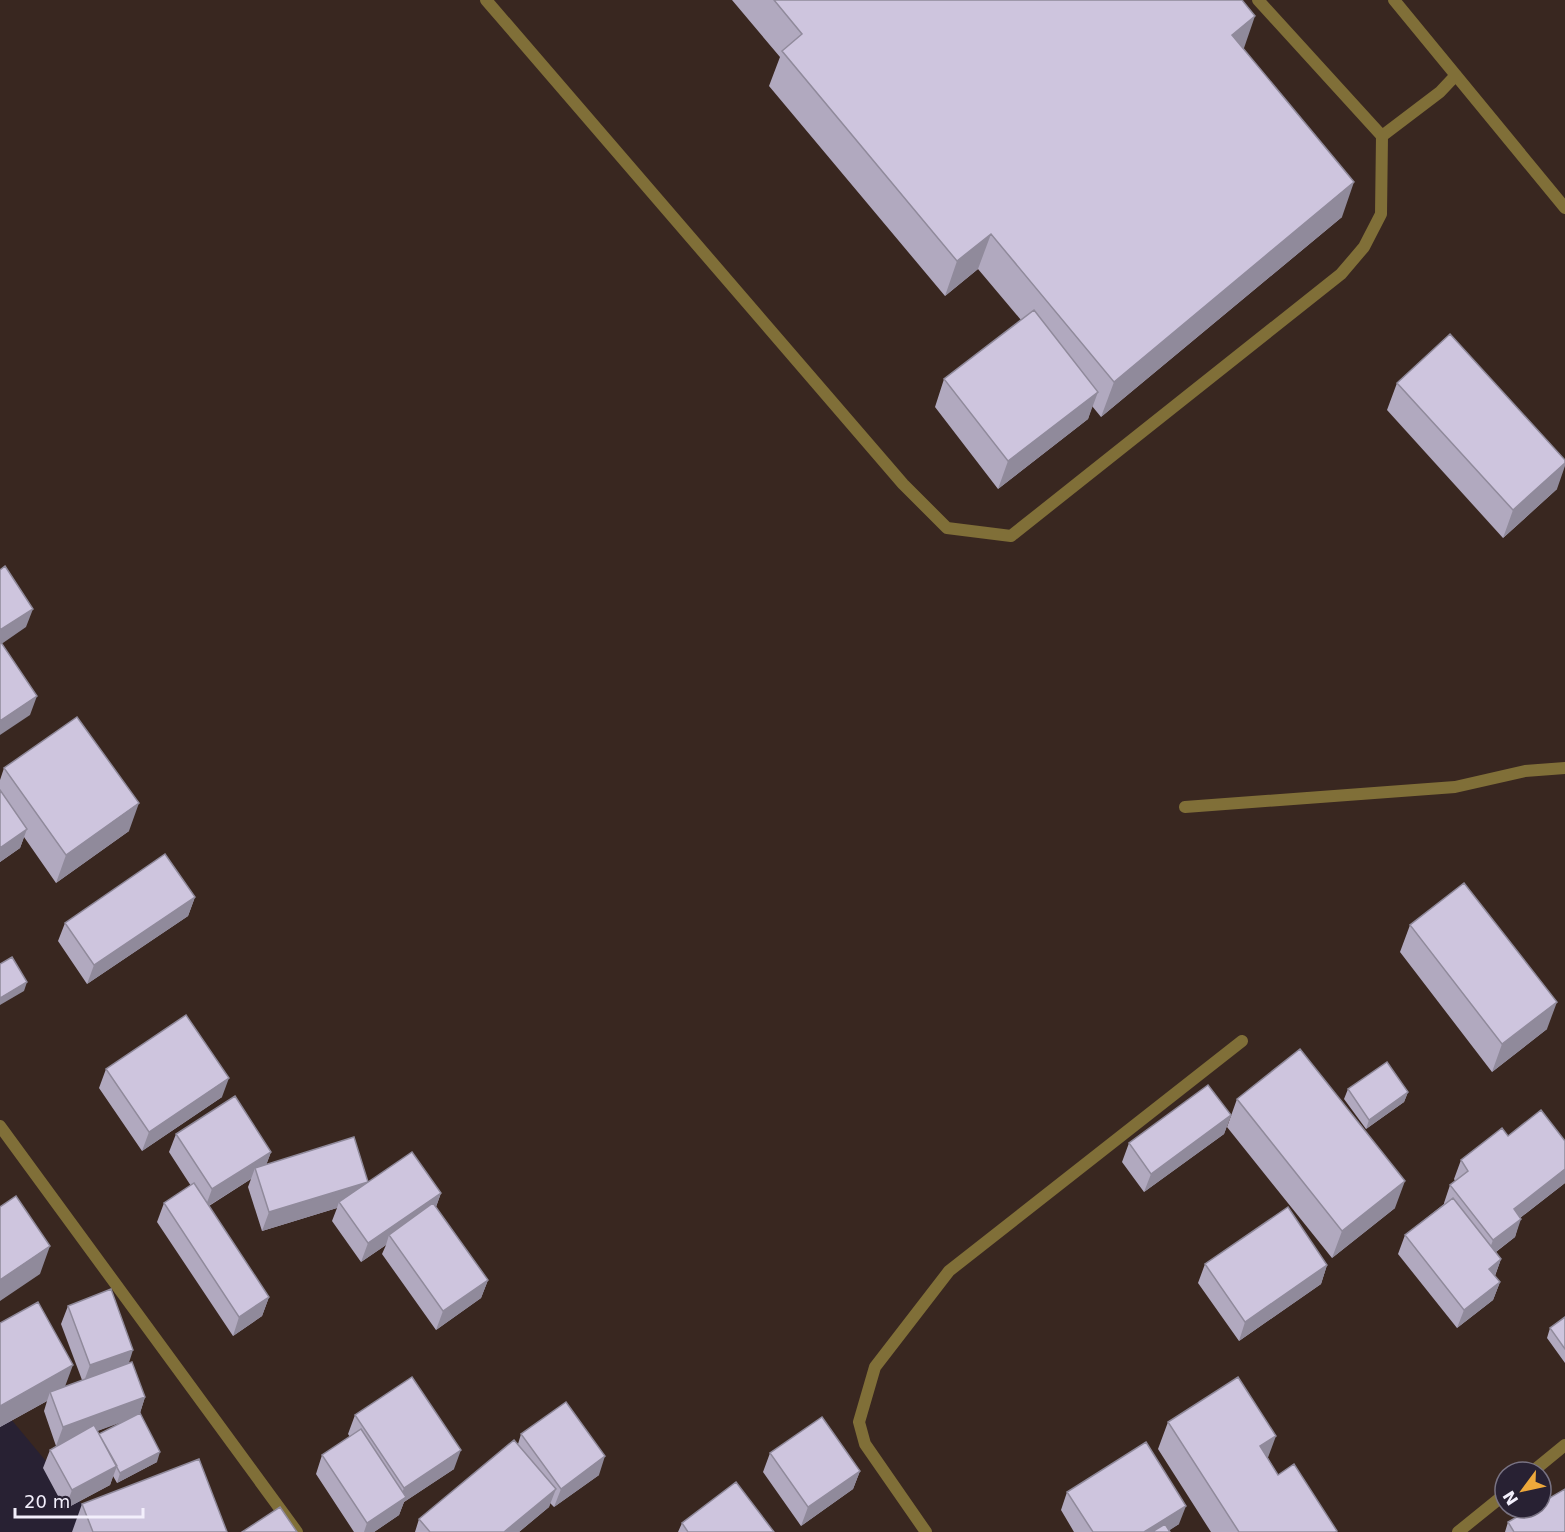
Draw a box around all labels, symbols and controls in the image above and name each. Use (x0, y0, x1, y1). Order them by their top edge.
north arrow (1493, 1460, 1553, 1520)
scale bar (15, 1481, 142, 1519)
text: N (1499, 1487, 1522, 1509)
text: 20 m (24, 1491, 70, 1512)

